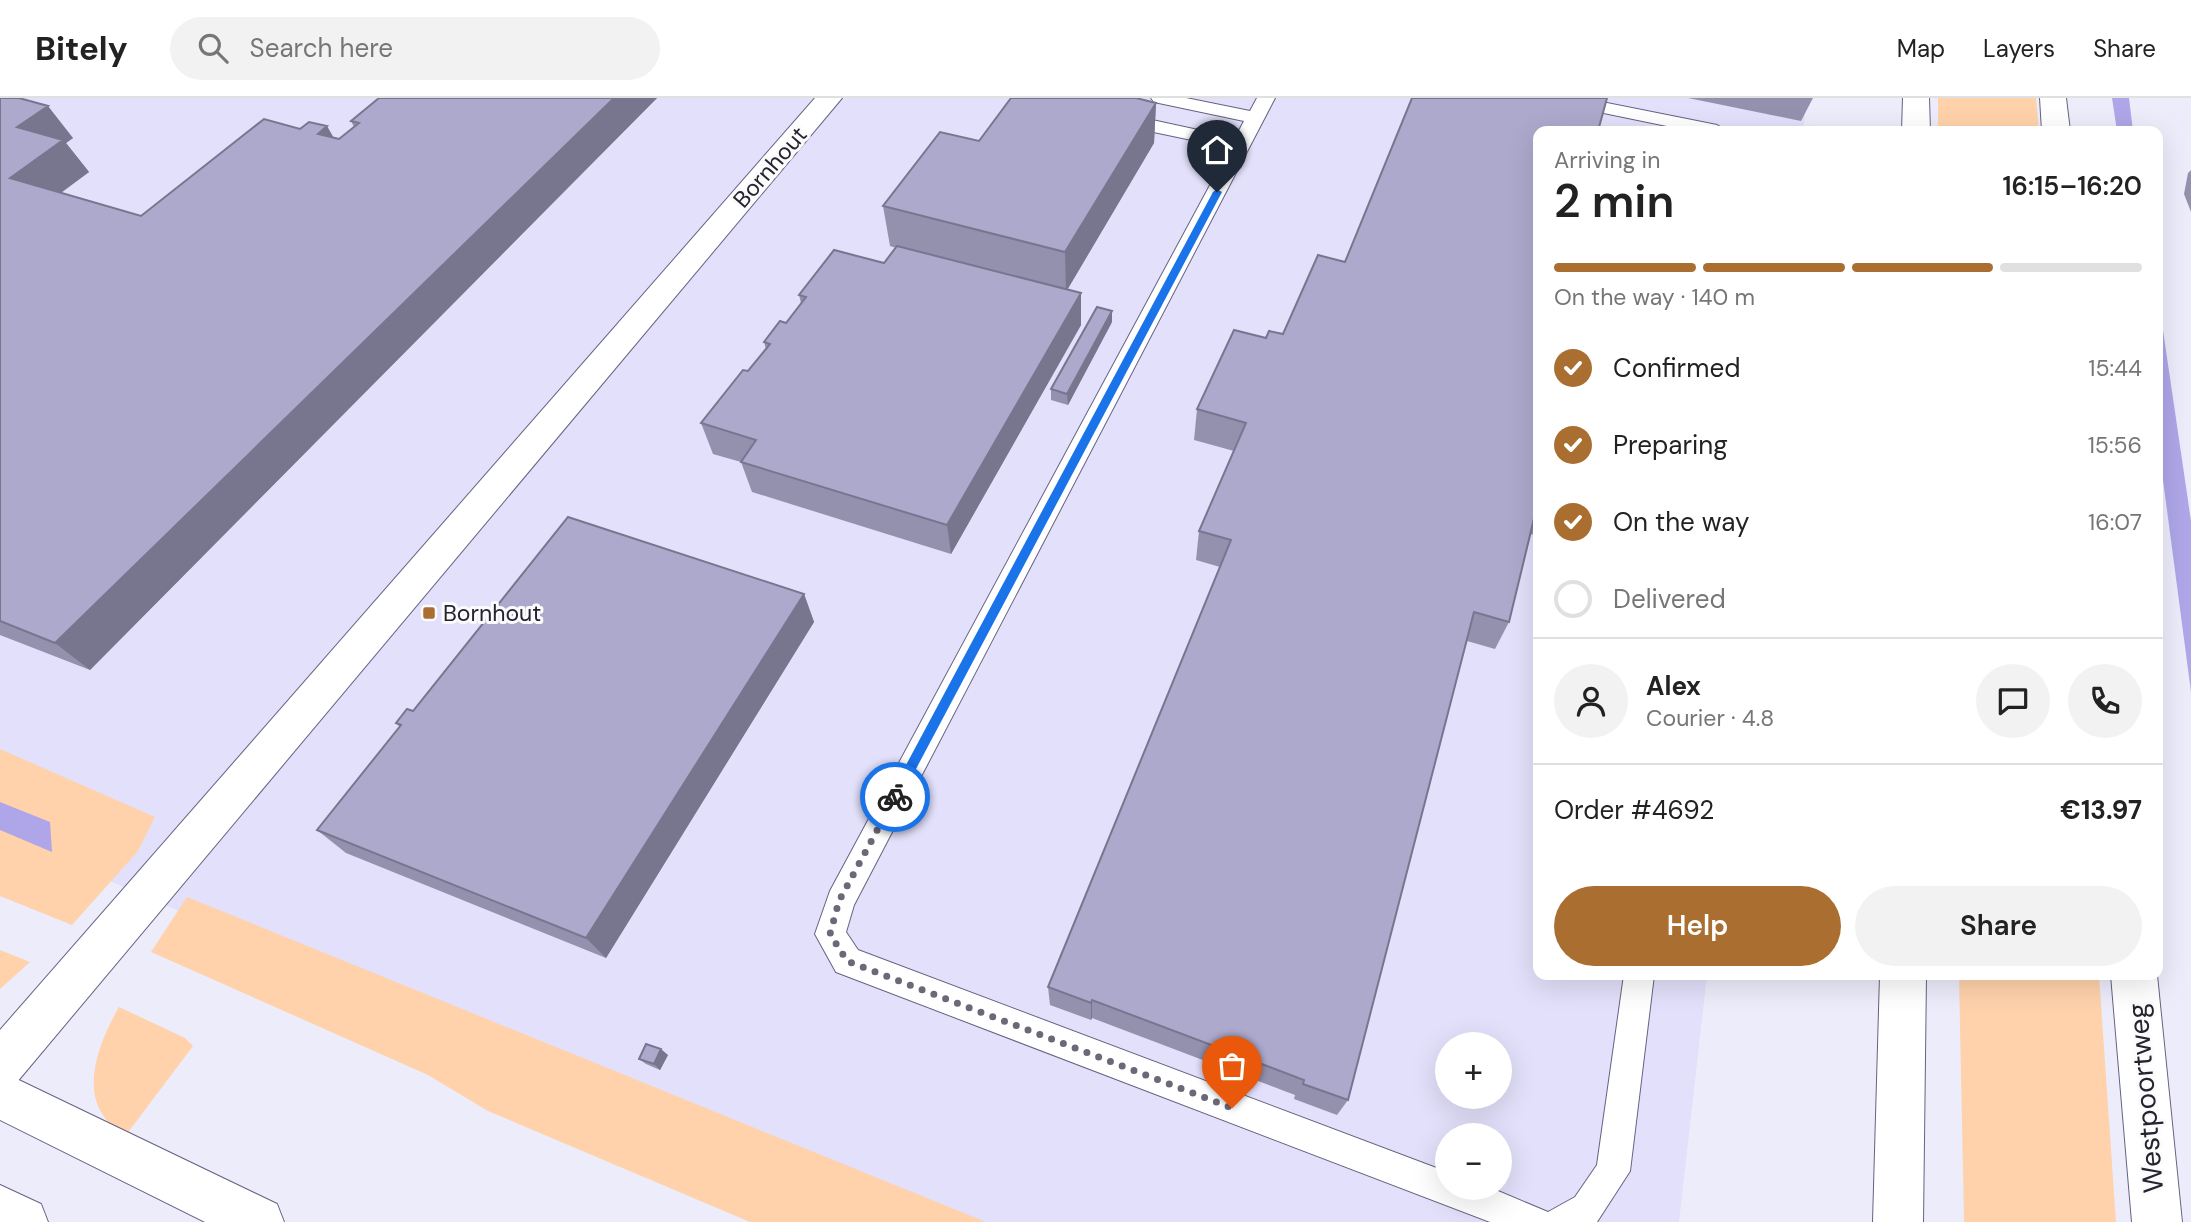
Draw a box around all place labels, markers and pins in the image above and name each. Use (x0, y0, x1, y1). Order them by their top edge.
pin (1187, 120, 1247, 192)
place label: Bornhout (443, 598, 541, 628)
marker: Bornhout (421, 605, 437, 621)
pin (1202, 1036, 1262, 1108)

